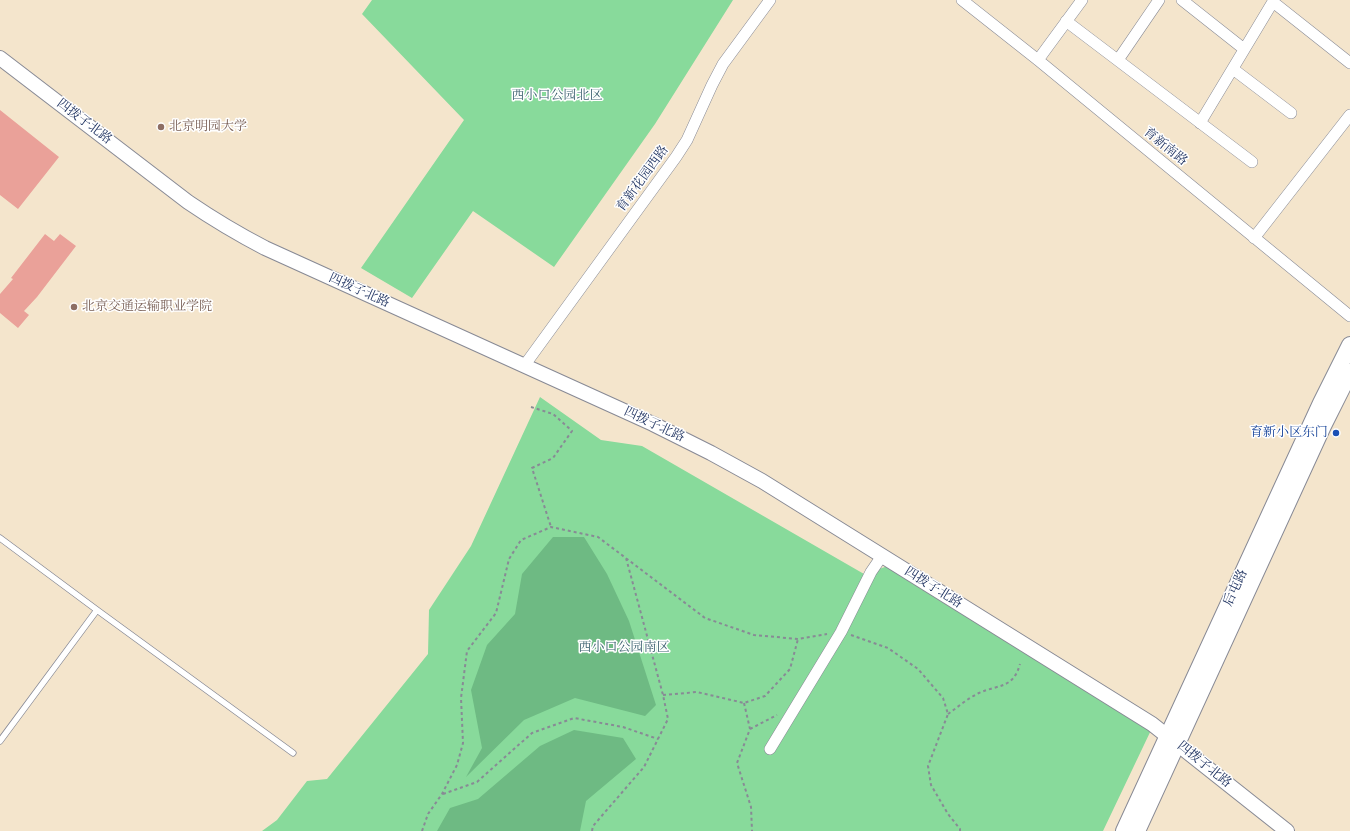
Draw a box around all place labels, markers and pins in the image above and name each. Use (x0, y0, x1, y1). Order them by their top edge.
place label: 北京明园大学 (169, 119, 247, 135)
marker: 北京明园大学 (156, 122, 166, 132)
place label: 北京交通运输职业学院 (82, 299, 212, 315)
marker: 北京交通运输职业学院 (69, 302, 79, 312)
place label: 育新小区东门 (1250, 425, 1328, 441)
marker: 育新小区东门 (1331, 428, 1341, 438)

